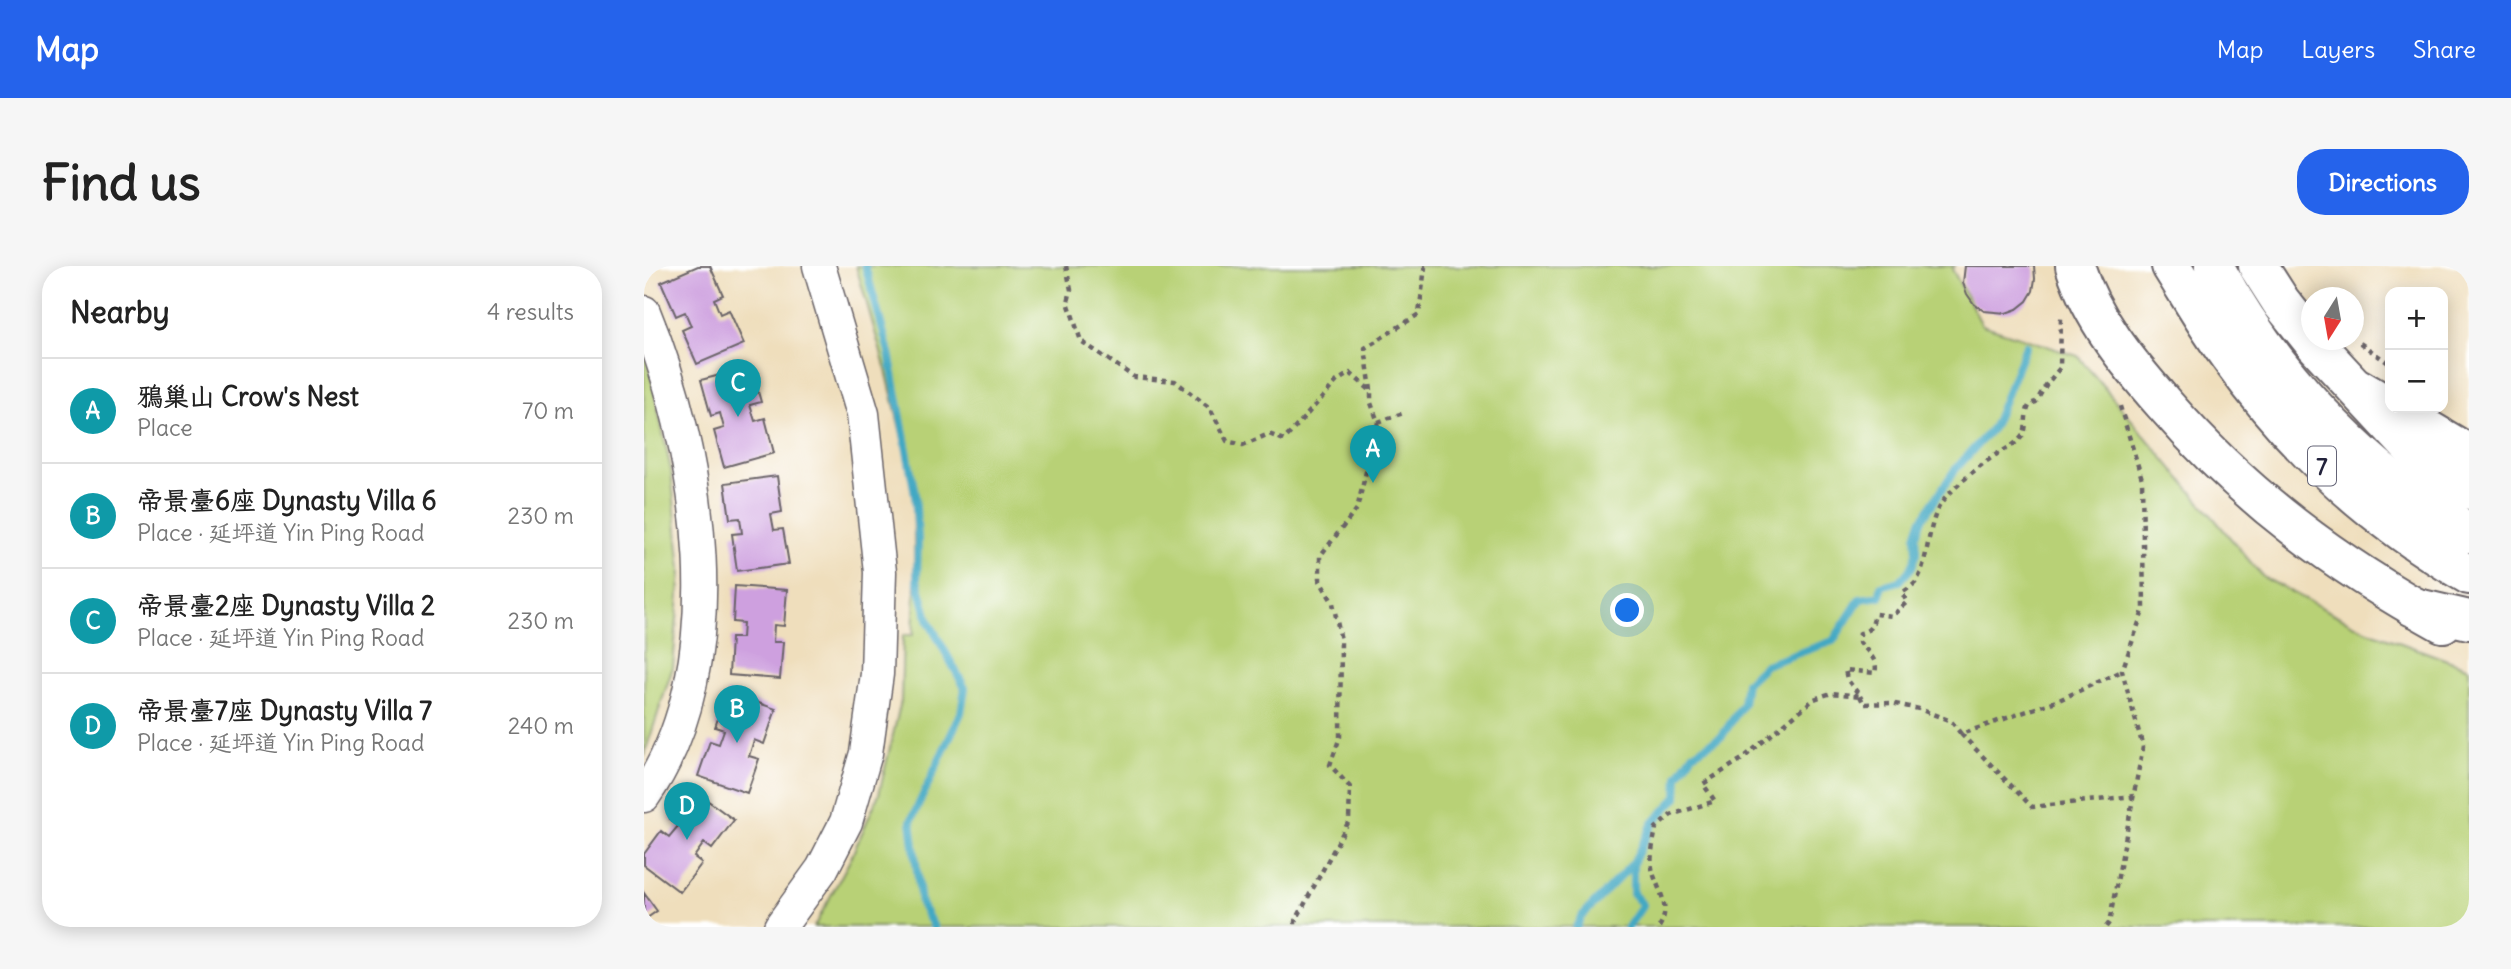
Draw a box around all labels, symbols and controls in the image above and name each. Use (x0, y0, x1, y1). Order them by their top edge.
text: Map (35, 28, 99, 70)
text: Map (2217, 34, 2263, 64)
text: Layers (2301, 34, 2375, 64)
text: Share (2413, 34, 2476, 64)
button: Directions (2297, 149, 2469, 215)
text: Find us (42, 152, 200, 213)
north arrow (2301, 287, 2364, 350)
map controls (2385, 287, 2448, 413)
button: + (2385, 287, 2448, 350)
text: Nearby (70, 293, 170, 331)
text: 4 results (487, 297, 574, 326)
button: − (2385, 350, 2448, 413)
pin: C (715, 359, 761, 417)
text: 鴉巢山 Crow's Nest (137, 380, 359, 413)
text: A (86, 396, 100, 425)
text: 70 m (522, 396, 574, 425)
text: Place (137, 413, 193, 442)
pin: A (1350, 425, 1396, 483)
road number: 7 (2308, 447, 2336, 486)
text: 帝景臺6座 Dynasty Villa 6 (137, 484, 437, 517)
text: B (85, 501, 101, 530)
text: 230 m (508, 501, 574, 530)
text: Place · 延坪道 Yin Ping Road (137, 518, 424, 547)
text: 帝景臺2座 Dynasty Villa 2 (137, 589, 435, 622)
your location (1610, 593, 1644, 627)
text: C (85, 606, 101, 635)
text: 230 m (508, 606, 574, 635)
text: Place · 延坪道 Yin Ping Road (137, 623, 424, 652)
pin: B (714, 685, 760, 743)
text: 帝景臺7座 Dynasty Villa 7 (137, 694, 432, 727)
text: D (85, 711, 101, 740)
text: 240 m (508, 711, 574, 740)
text: Place · 延坪道 Yin Ping Road (137, 728, 424, 757)
pin: D (664, 782, 710, 840)

